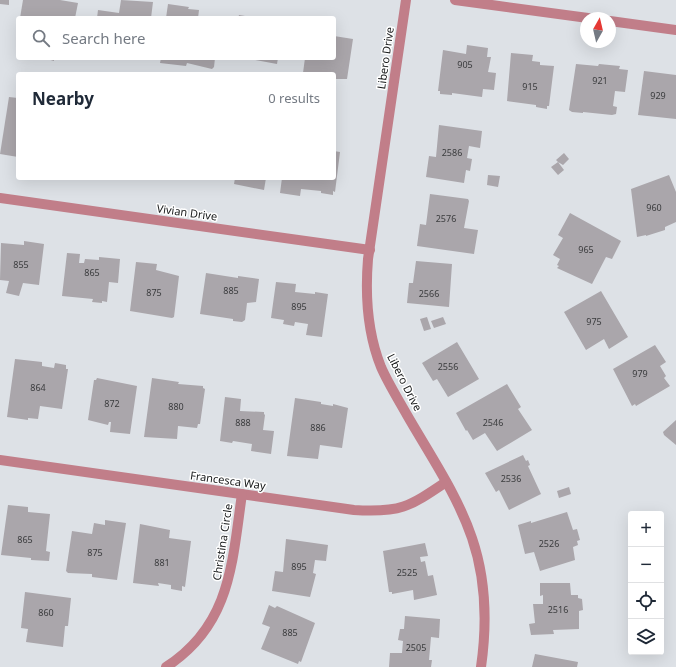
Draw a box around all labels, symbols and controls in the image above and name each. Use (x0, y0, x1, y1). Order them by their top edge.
north arrow (580, 12, 616, 48)
search box (16, 16, 336, 60)
street label: Libero Drive (373, 26, 397, 90)
icon: search (30, 27, 52, 49)
text: Search here (62, 28, 145, 48)
house number: 905 (457, 58, 473, 71)
house number: 921 (592, 74, 608, 87)
house number: 915 (522, 80, 538, 93)
text: Nearby (32, 87, 94, 110)
text: 0 results (268, 89, 320, 107)
house number: 929 (650, 89, 666, 102)
house number: 2586 (442, 146, 462, 159)
street label: Vivian Drive (156, 200, 218, 224)
house number: 960 (646, 201, 662, 214)
house number: 2576 (436, 212, 456, 225)
house number: 965 (578, 243, 594, 256)
house number: 855 (13, 258, 29, 271)
house number: 865 (84, 266, 100, 279)
house number: 885 (223, 284, 239, 297)
house number: 875 (146, 286, 162, 299)
house number: 2566 (419, 287, 439, 300)
house number: 895 (291, 300, 307, 313)
house number: 975 (586, 315, 602, 328)
street label: Libero Drive (384, 351, 426, 413)
house number: 2556 (438, 360, 458, 373)
house number: 979 (632, 367, 648, 380)
house number: 864 (30, 381, 46, 394)
house number: 872 (104, 397, 120, 410)
house number: 880 (168, 400, 184, 413)
house number: 888 (235, 416, 251, 429)
house number: 2546 (483, 416, 503, 429)
house number: 886 (310, 421, 326, 434)
street label: Francesca Way (189, 467, 267, 493)
house number: 2536 (501, 472, 521, 485)
street label: Christina Circle (209, 503, 235, 581)
map controls (628, 511, 664, 655)
button: + (628, 511, 664, 547)
house number: 865 (17, 533, 33, 546)
house number: 2526 (539, 537, 559, 550)
house number: 875 (87, 546, 103, 559)
button: − (628, 547, 664, 583)
house number: 881 (154, 556, 170, 569)
house number: 895 (291, 560, 307, 573)
house number: 2525 (397, 566, 417, 579)
button: locate (628, 583, 664, 619)
house number: 2516 (548, 603, 568, 616)
house number: 860 (38, 606, 54, 619)
button: layers (628, 619, 664, 655)
house number: 885 (282, 626, 298, 639)
house number: 2505 (406, 641, 426, 654)

